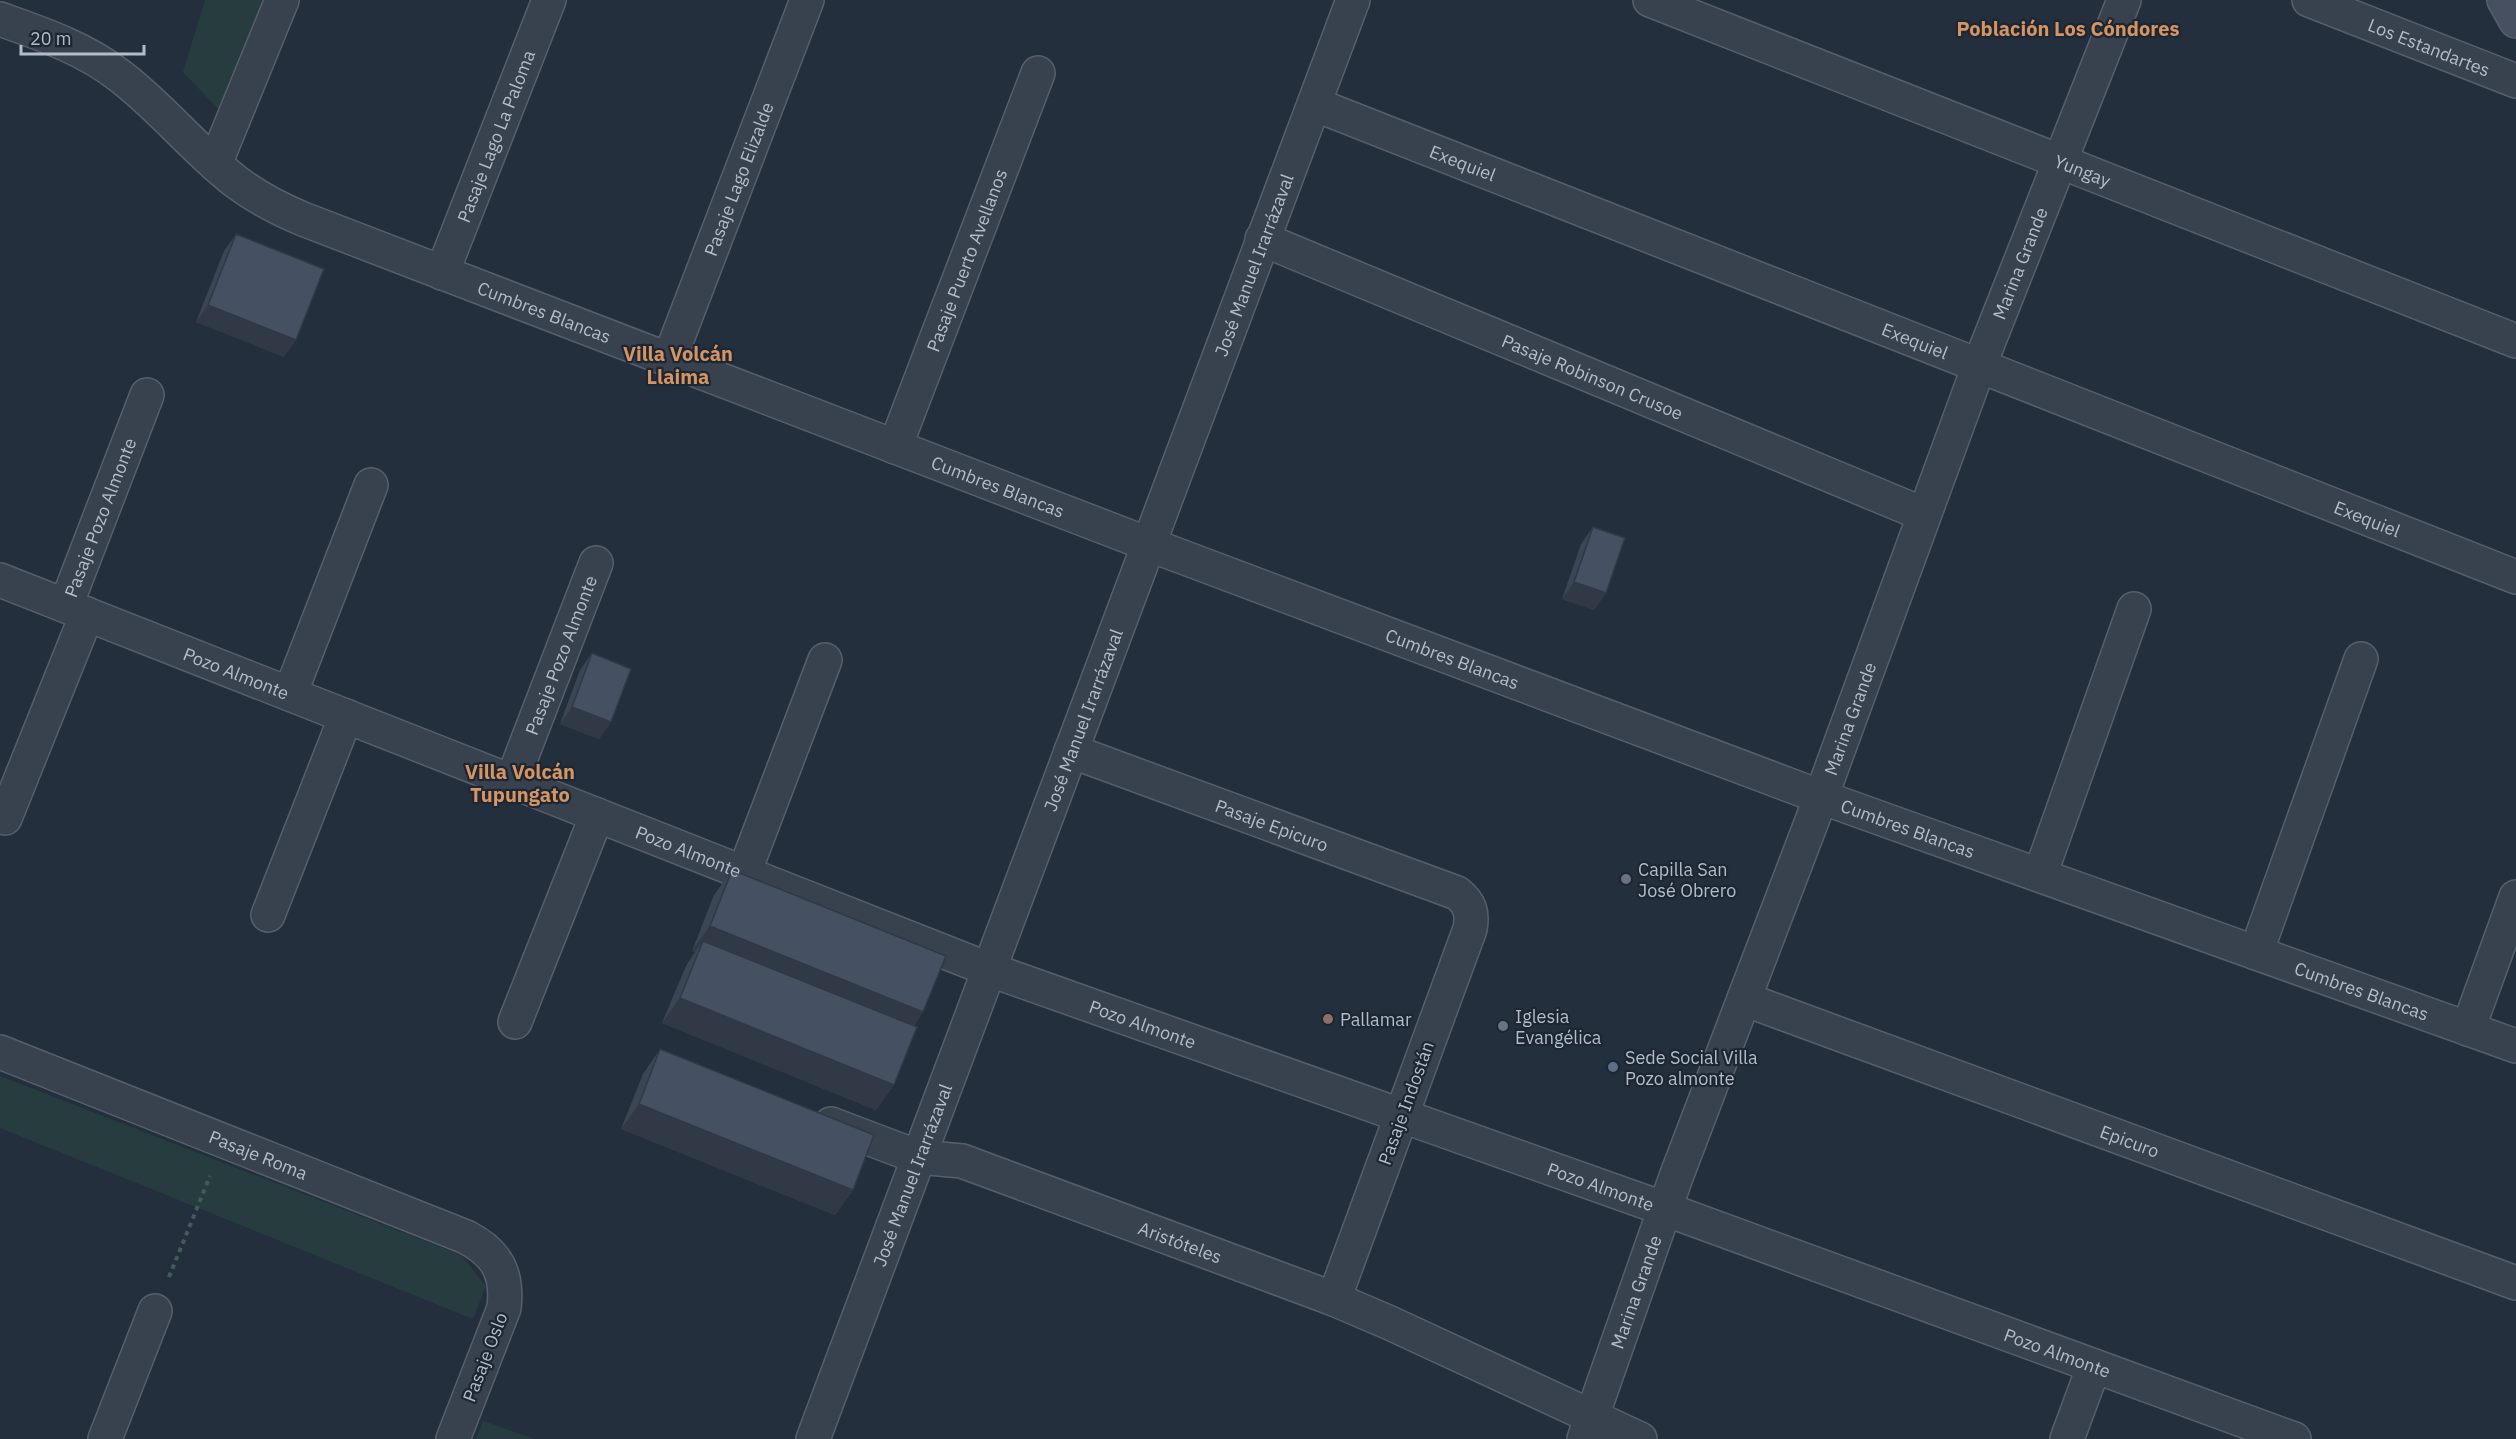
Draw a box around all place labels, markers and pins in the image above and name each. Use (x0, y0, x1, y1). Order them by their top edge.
place label: Capilla San José Obrero (1638, 858, 1736, 902)
marker: Capilla San José Obrero (1619, 872, 1633, 886)
place label: Iglesia Evangélica (1515, 1005, 1602, 1049)
place label: Pallamar (1340, 1008, 1412, 1031)
marker: Pallamar (1321, 1012, 1335, 1026)
marker: Iglesia Evangélica (1496, 1019, 1510, 1033)
place label: Sede Social Villa Pozo almonte (1625, 1046, 1758, 1090)
marker: Sede Social Villa Pozo almonte (1606, 1060, 1620, 1074)

